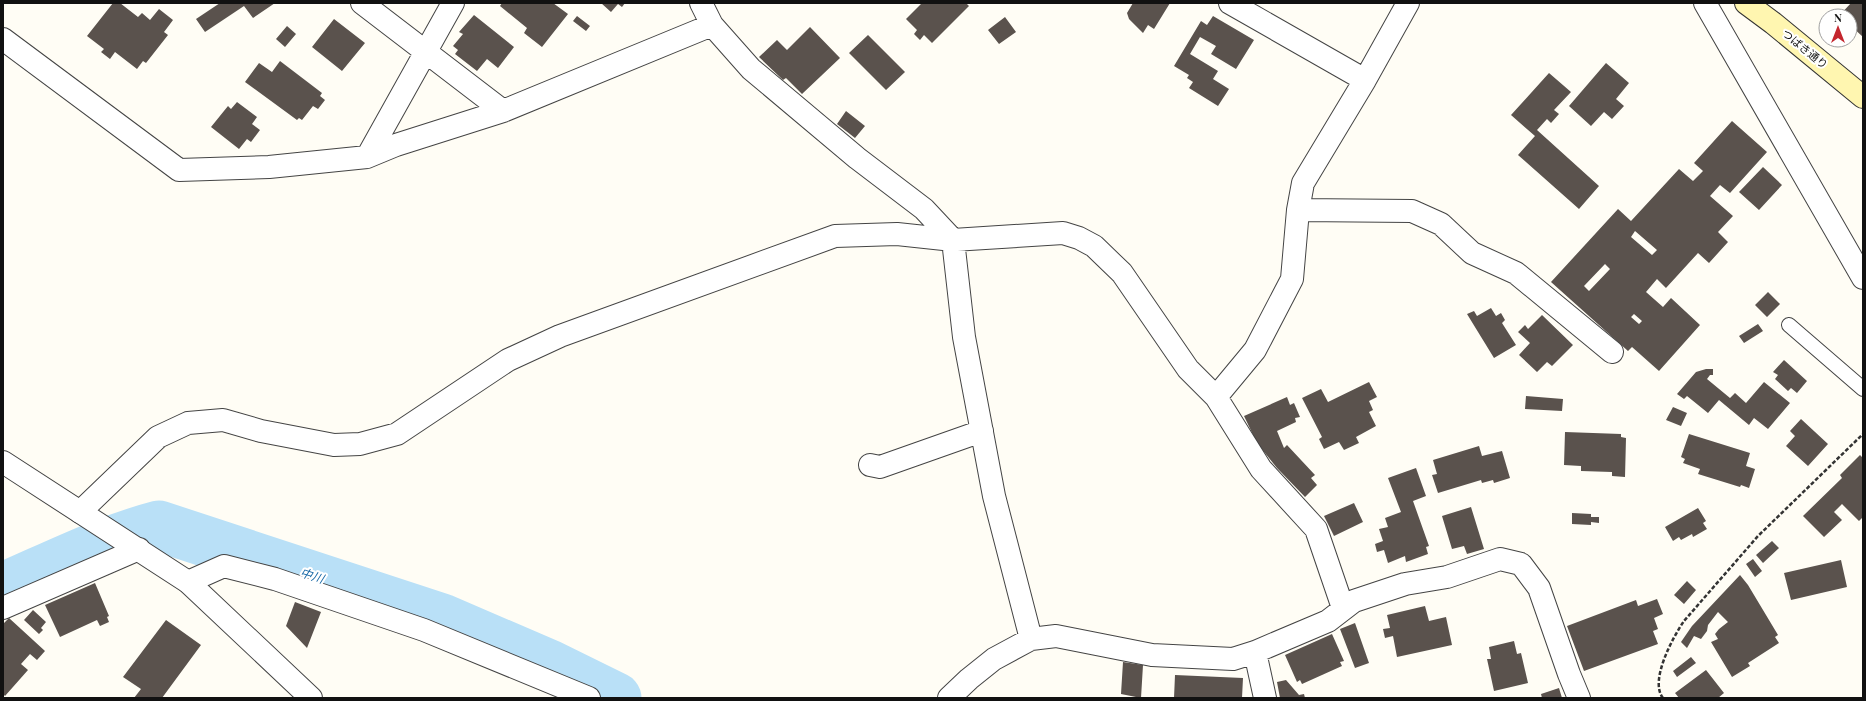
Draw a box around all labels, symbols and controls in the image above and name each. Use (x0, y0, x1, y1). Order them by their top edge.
north arrow (1818, 8, 1858, 48)
text: N (1834, 10, 1842, 25)
street label: つばき通り (1779, 25, 1831, 72)
water label: 中川 (298, 564, 328, 587)

